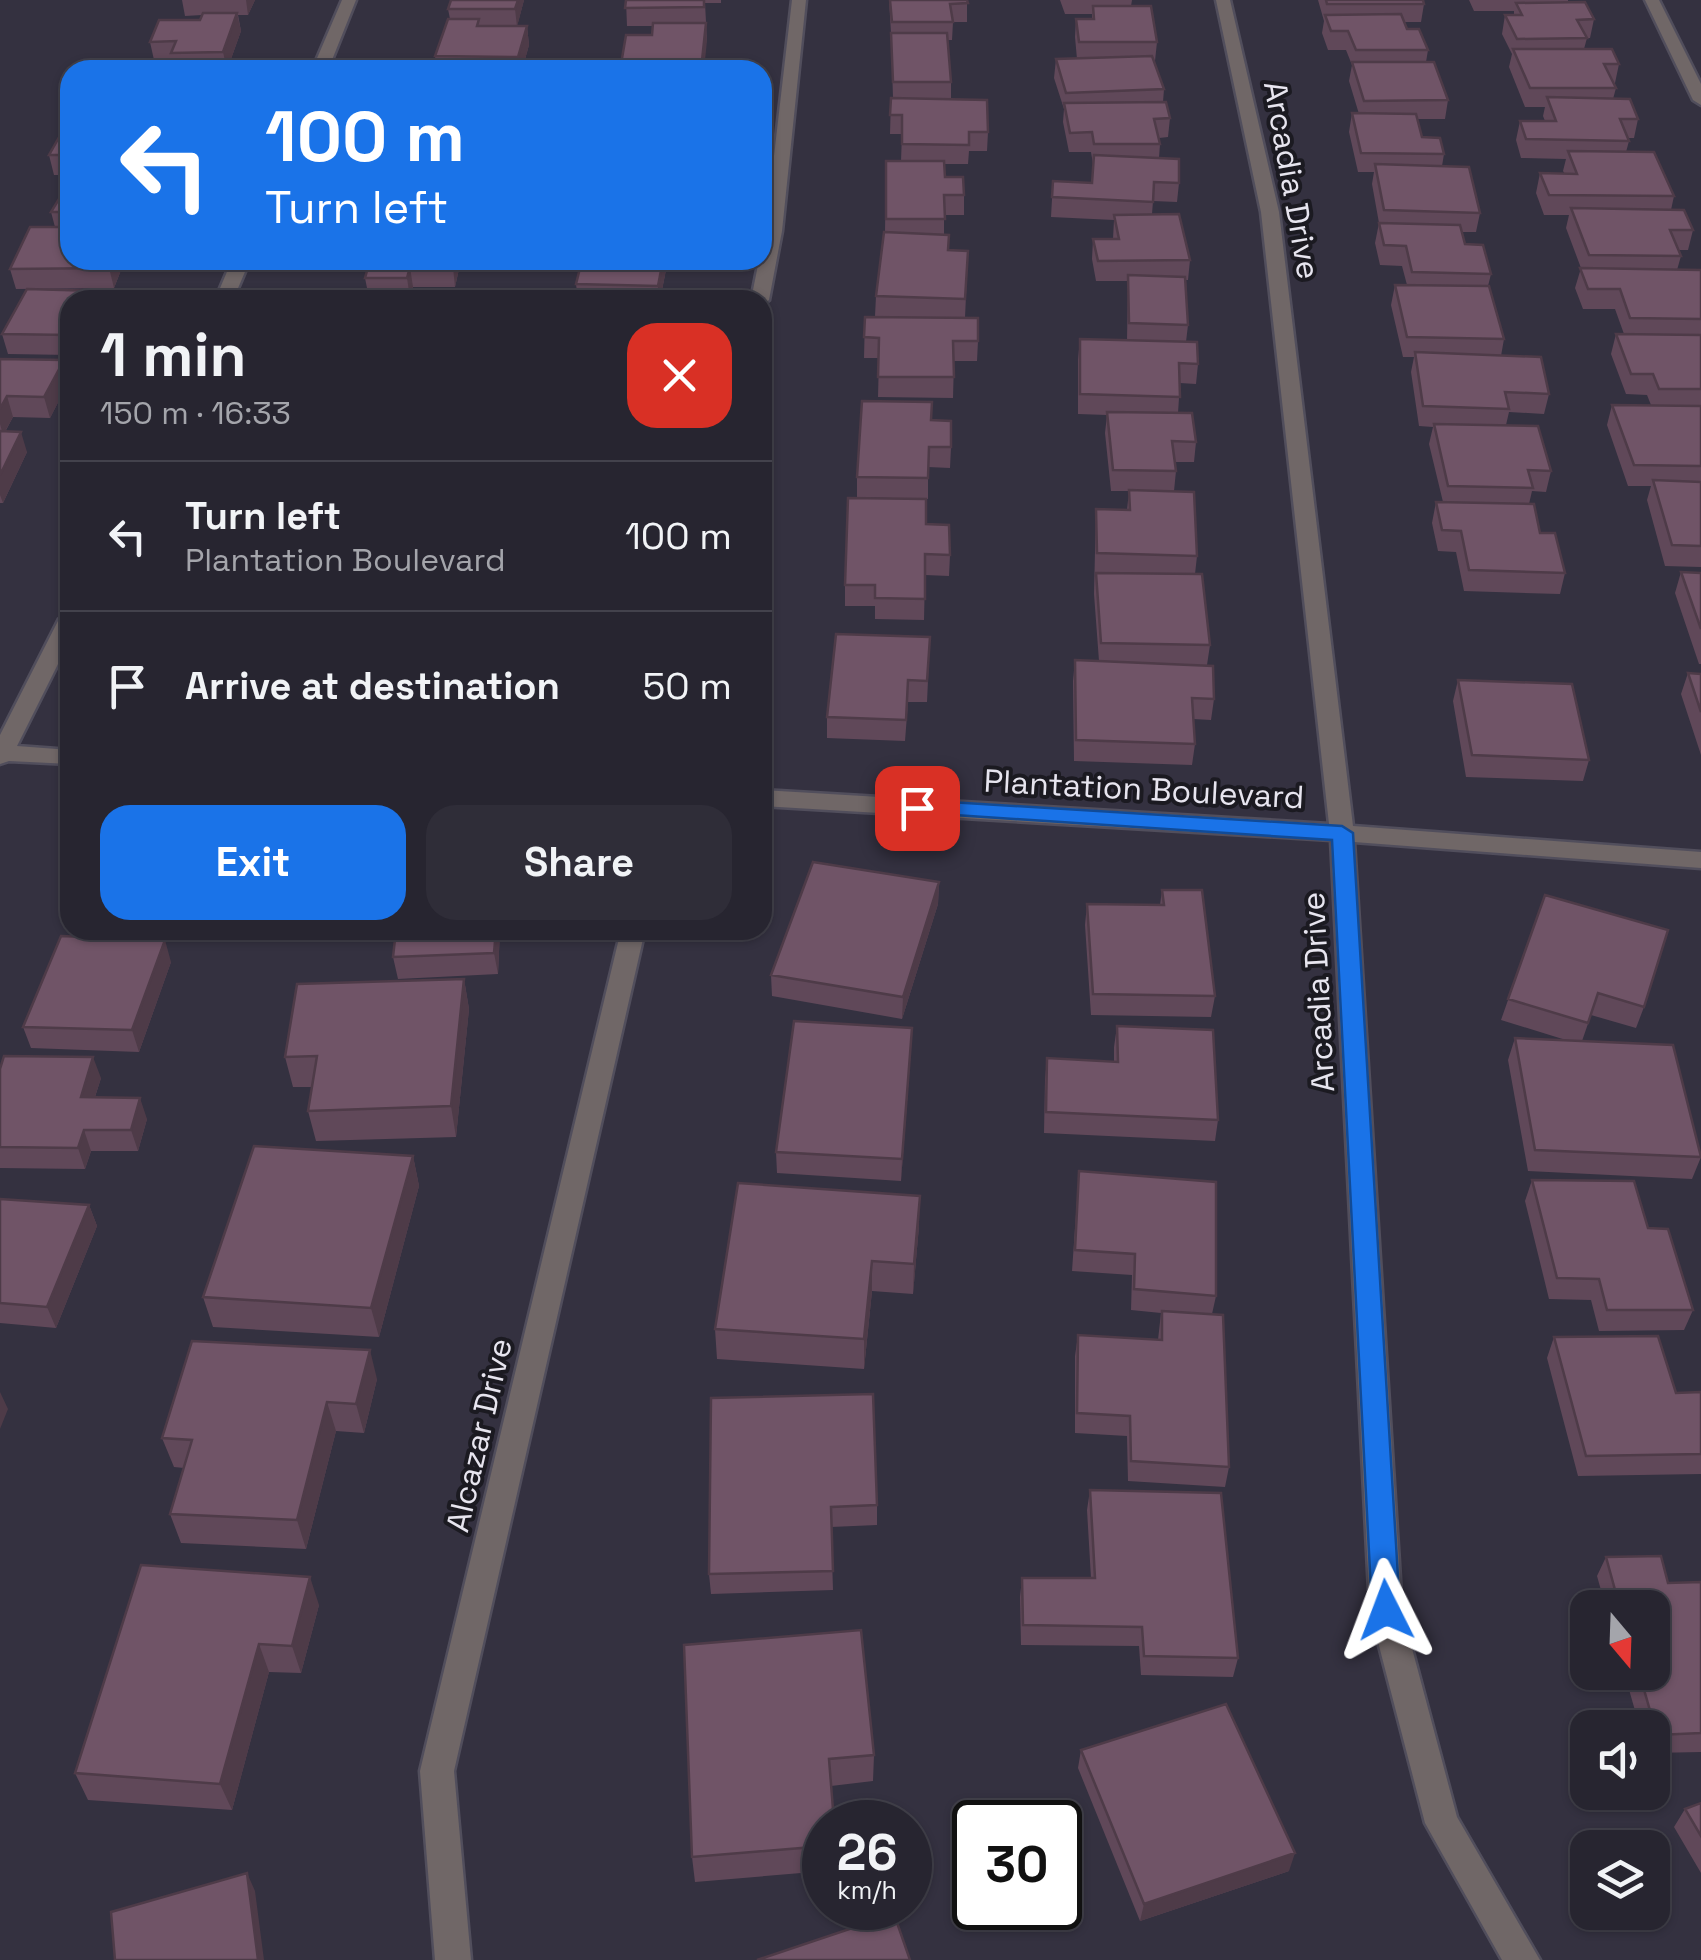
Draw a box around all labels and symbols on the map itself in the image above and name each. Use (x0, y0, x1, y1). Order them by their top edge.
street label: Arcadia Drive (1255, 78, 1329, 282)
street label: Plantation Boulevard (983, 761, 1305, 817)
pin (875, 766, 960, 851)
street label: Arcadia Drive (1293, 891, 1343, 1093)
street label: Alcazar Drive (437, 1334, 521, 1536)
position arrow (1334, 1558, 1438, 1662)
north arrow (1570, 1590, 1670, 1690)
speed limit sign: 30 (952, 1800, 1082, 1930)

